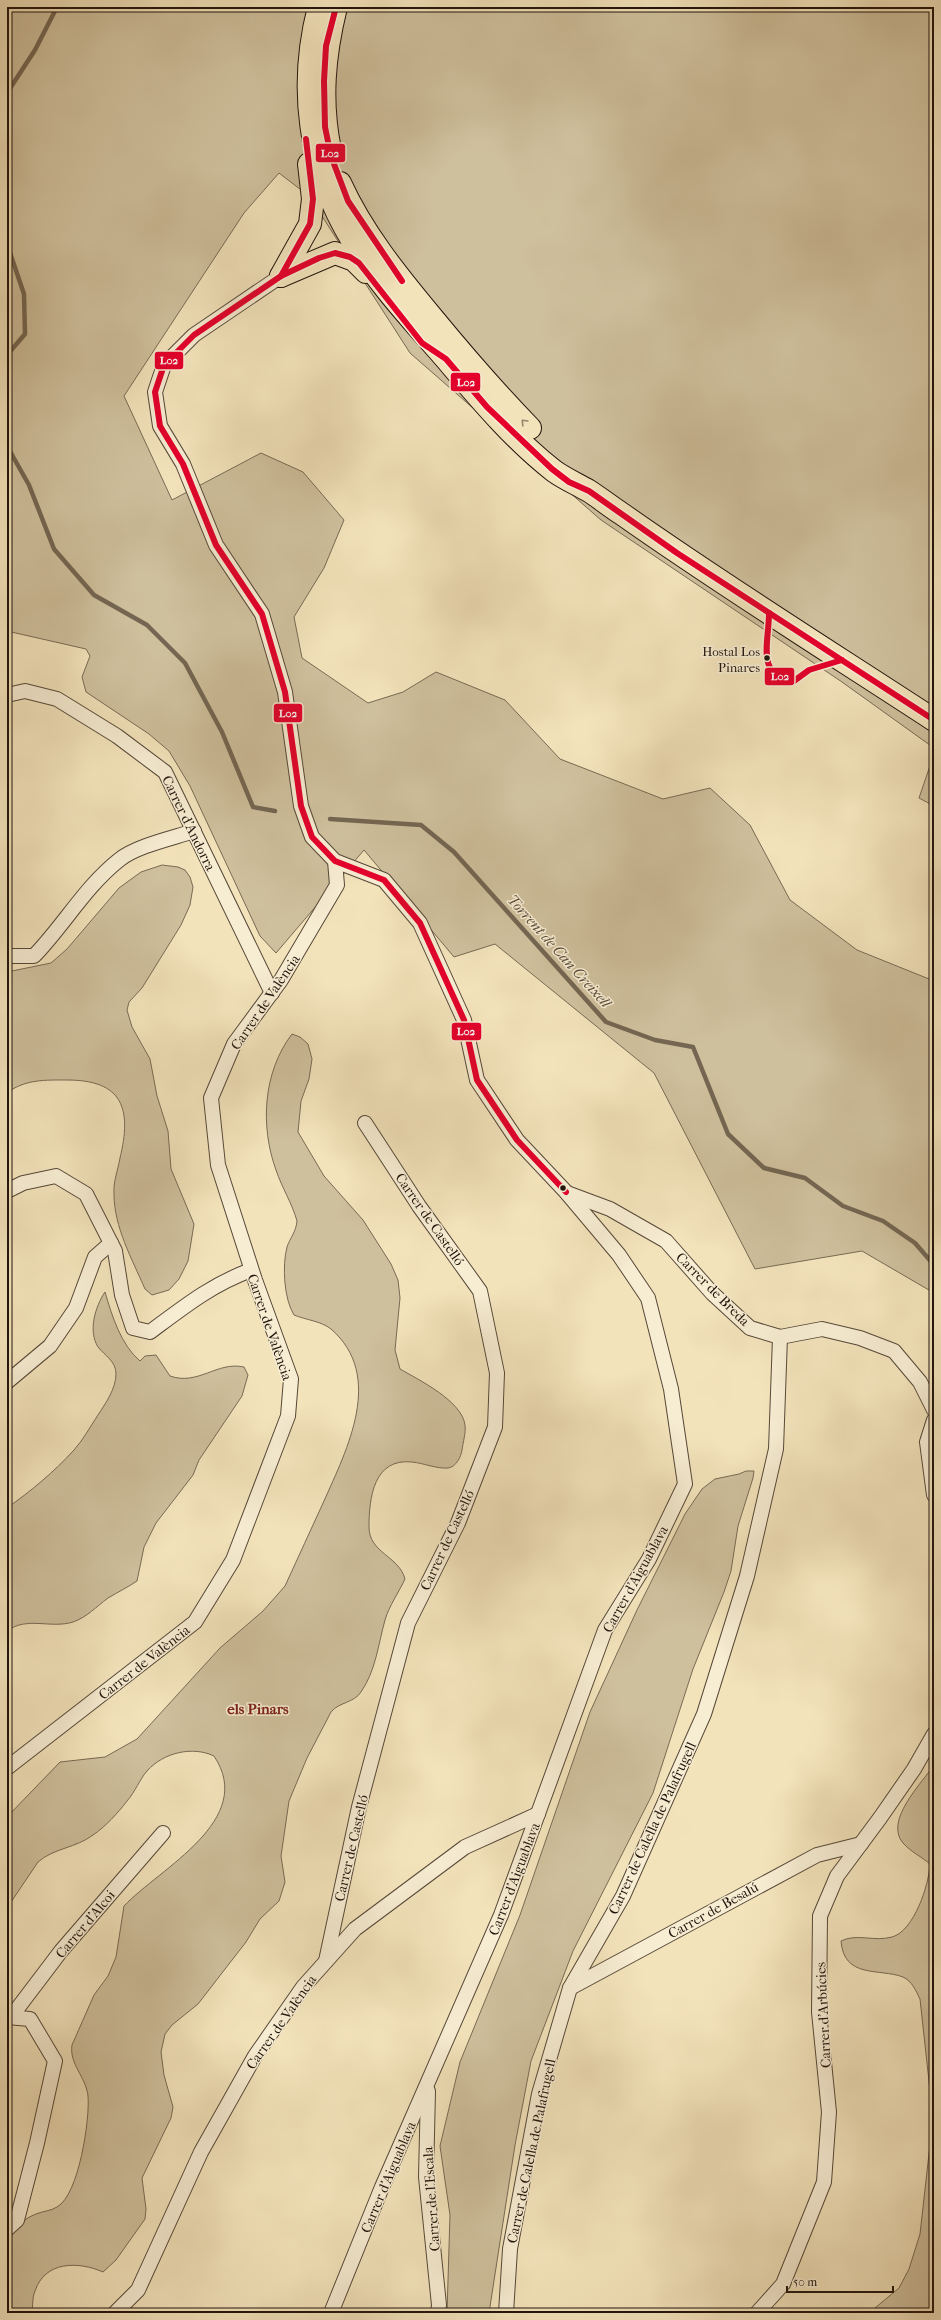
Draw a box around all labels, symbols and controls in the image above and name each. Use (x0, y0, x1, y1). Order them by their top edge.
line badge: L02 (315, 143, 346, 163)
text: L02 (321, 147, 340, 160)
line badge: L02 (154, 351, 184, 370)
text: L02 (160, 354, 179, 367)
line badge: L02 (450, 372, 481, 392)
text: L02 (457, 376, 476, 389)
one-way arrow (521, 419, 528, 427)
place label: Hostal Los Pinares (702, 644, 760, 675)
marker: Hostal Los Pinares (762, 653, 772, 663)
line badge: L02 (764, 667, 795, 686)
text: L02 (771, 670, 790, 683)
line badge: L02 (273, 703, 303, 723)
text: L02 (279, 707, 298, 720)
street label: Carrer d'Andorra (158, 773, 219, 874)
water label: Torrent de Can Creixell (503, 891, 616, 1013)
street label: Carrer de València (227, 951, 304, 1053)
line badge: L02 (451, 1022, 482, 1041)
text: L02 (457, 1025, 476, 1038)
street label: Carrer de Castelló (391, 1170, 468, 1269)
unlabelled marker (558, 1183, 568, 1193)
street label: Carrer de Breda (672, 1249, 753, 1330)
street label: Carrer de València (243, 1272, 296, 1383)
street label: Carrer de Castelló (417, 1487, 478, 1593)
street label: Carrer d'Aiguablava (599, 1522, 672, 1636)
street label: Carrer de València (95, 1621, 194, 1703)
district label: els Pinars (227, 1700, 289, 1718)
street label: Carrer de Calella de Palafrugell (605, 1739, 700, 1917)
street label: Carrer de Castelló (331, 1793, 372, 1903)
street label: Carrer d'Aiguablava (485, 1820, 544, 1938)
street label: Carrer de Besalú (665, 1879, 761, 1942)
street label: Carrer d'Alcoi (52, 1887, 119, 1962)
street label: Carrer d'Arbúcies (812, 1962, 835, 2068)
street label: Carrer de València (242, 1971, 321, 2073)
street label: Carrer de Calella de Palafrugell (504, 2057, 559, 2245)
street label: Carrer d'Aiguablava (357, 2118, 420, 2236)
street label: Carrer de l'Escala (419, 2146, 444, 2252)
scale bar (787, 2268, 893, 2294)
text: 50 m (793, 2275, 817, 2289)

